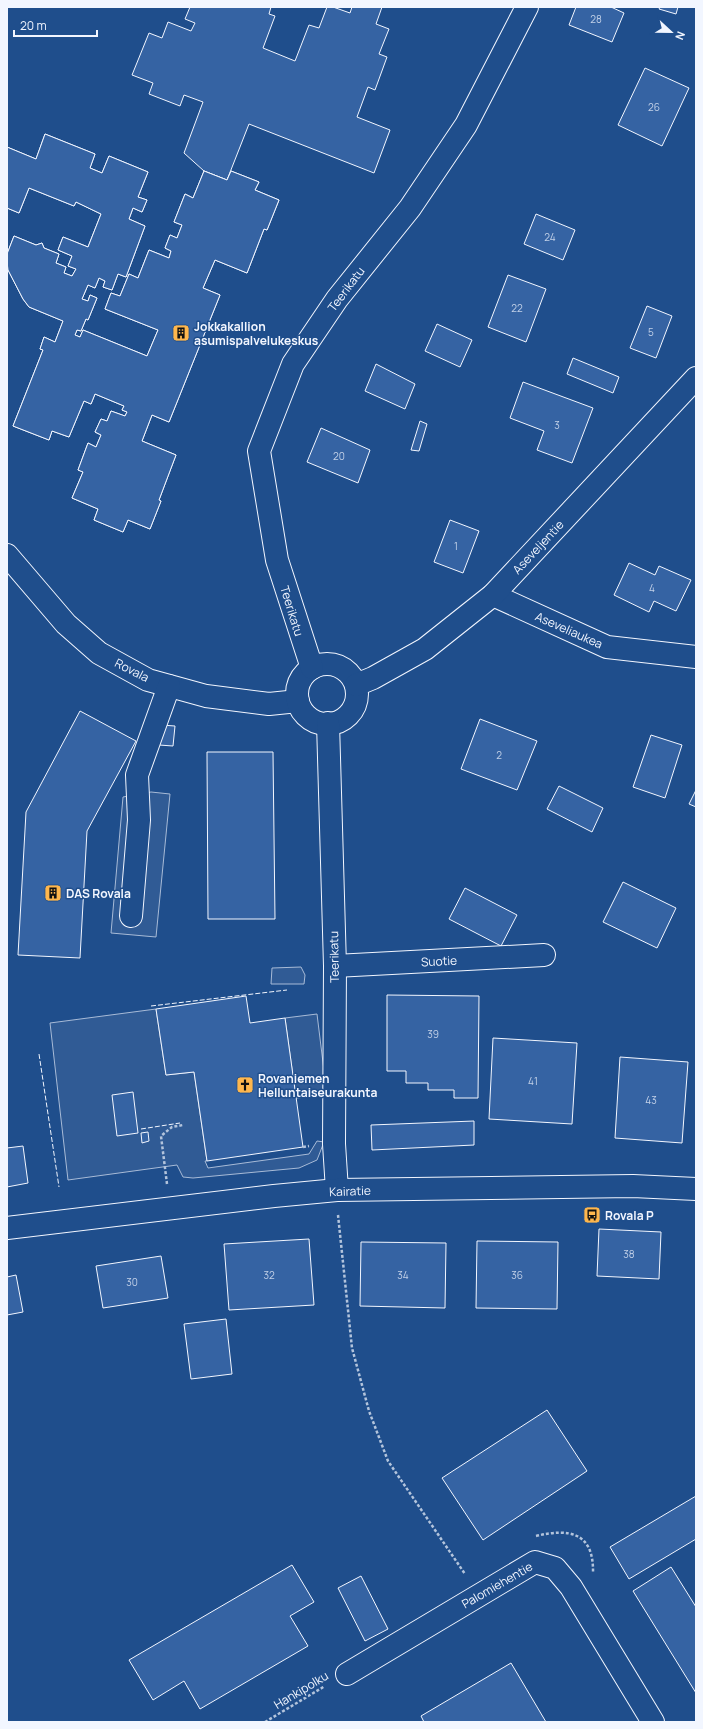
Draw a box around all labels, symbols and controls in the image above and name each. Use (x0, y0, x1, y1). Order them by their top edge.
scale bar (14, 12, 97, 38)
house number: 28 (590, 12, 602, 26)
north arrow (651, 12, 691, 52)
text: 20 m (20, 17, 47, 34)
text: N (672, 29, 689, 42)
house number: 26 (648, 100, 660, 114)
house number: 24 (544, 230, 556, 244)
street label: Teerikatu (324, 263, 368, 315)
house number: 22 (511, 301, 523, 315)
place label: Jokkakallion asumispalvelukeskus (194, 318, 319, 349)
building icon: Jokkakallion asumispalvelukeskus (171, 323, 191, 343)
house number: 5 (648, 325, 654, 339)
house number: 3 (554, 418, 560, 432)
house number: 20 (333, 449, 345, 463)
street label: Aseveljentie (509, 516, 567, 578)
house number: 1 (454, 539, 458, 553)
house number: 4 (649, 581, 655, 595)
street label: Teerikatu (276, 584, 308, 638)
street label: Aseveliaukea (532, 608, 606, 652)
street label: Rovala (112, 654, 152, 686)
house number: 2 (496, 748, 502, 762)
building icon: DAS Rovala (43, 883, 63, 903)
place label: DAS Rovala (66, 885, 131, 902)
street label: Teerikatu (325, 931, 343, 983)
street label: Suotie (420, 952, 458, 970)
house number: 39 (427, 1027, 439, 1041)
place label: Rovaniemen Helluntaiseurakunta (258, 1070, 378, 1101)
house number: 41 (528, 1074, 538, 1088)
church icon: Rovaniemen Helluntaiseurakunta (235, 1075, 255, 1095)
house number: 43 (645, 1093, 657, 1107)
street label: Kairatie (329, 1182, 371, 1200)
bus stop icon: Rovala P (582, 1205, 602, 1225)
place label: Rovala P (605, 1207, 654, 1224)
house number: 38 (623, 1247, 635, 1261)
house number: 32 (263, 1268, 275, 1282)
house number: 34 (397, 1268, 409, 1282)
house number: 36 (511, 1268, 523, 1282)
house number: 30 (126, 1275, 138, 1289)
street label: Palomiehentie (458, 1558, 536, 1612)
street label: Hankipolku (271, 1667, 331, 1713)

